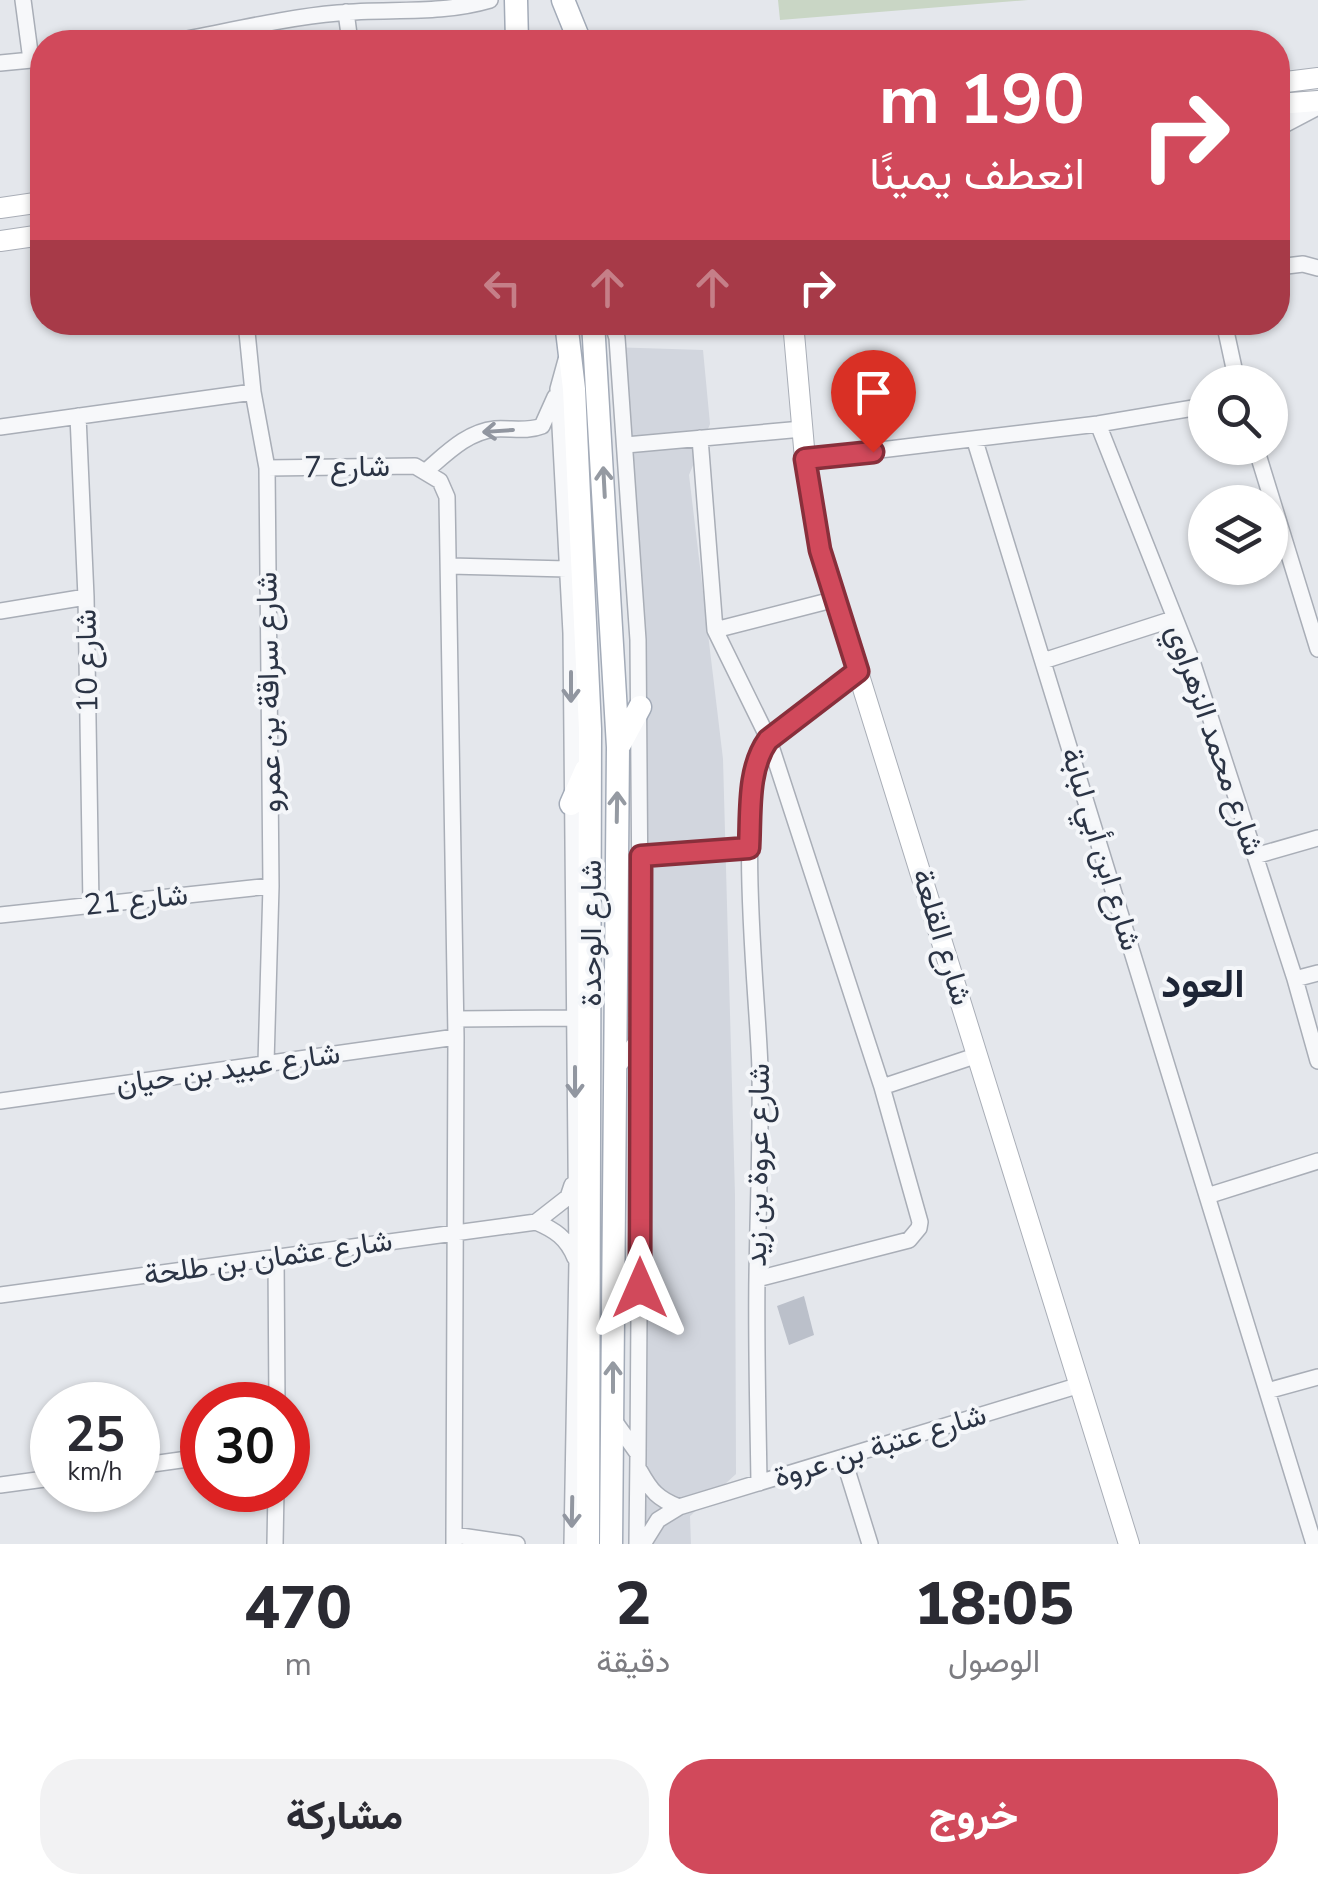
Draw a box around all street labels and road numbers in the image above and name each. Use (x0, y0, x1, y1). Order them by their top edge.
street label: شارع 7 (304, 446, 390, 488)
street label: شارع سراقة بن عمرو (246, 571, 292, 813)
street label: شارع 10 (66, 609, 108, 713)
street label: شارع محمد الزهراوي (1153, 619, 1274, 862)
street label: شارع ابن أبي لبابة (1048, 742, 1151, 956)
street label: شارع الوحدة (571, 859, 612, 1007)
street label: شارع القلعة (902, 864, 982, 1010)
street label: شارع 21 (82, 874, 190, 926)
street label: شارع عبيد بن حيان (113, 1033, 343, 1105)
street label: شارع عروة بن زيد (736, 1063, 780, 1267)
street label: شارع عثمان بن طلحة (141, 1220, 395, 1296)
street label: شارع عتبة بن عروة (769, 1394, 991, 1498)

